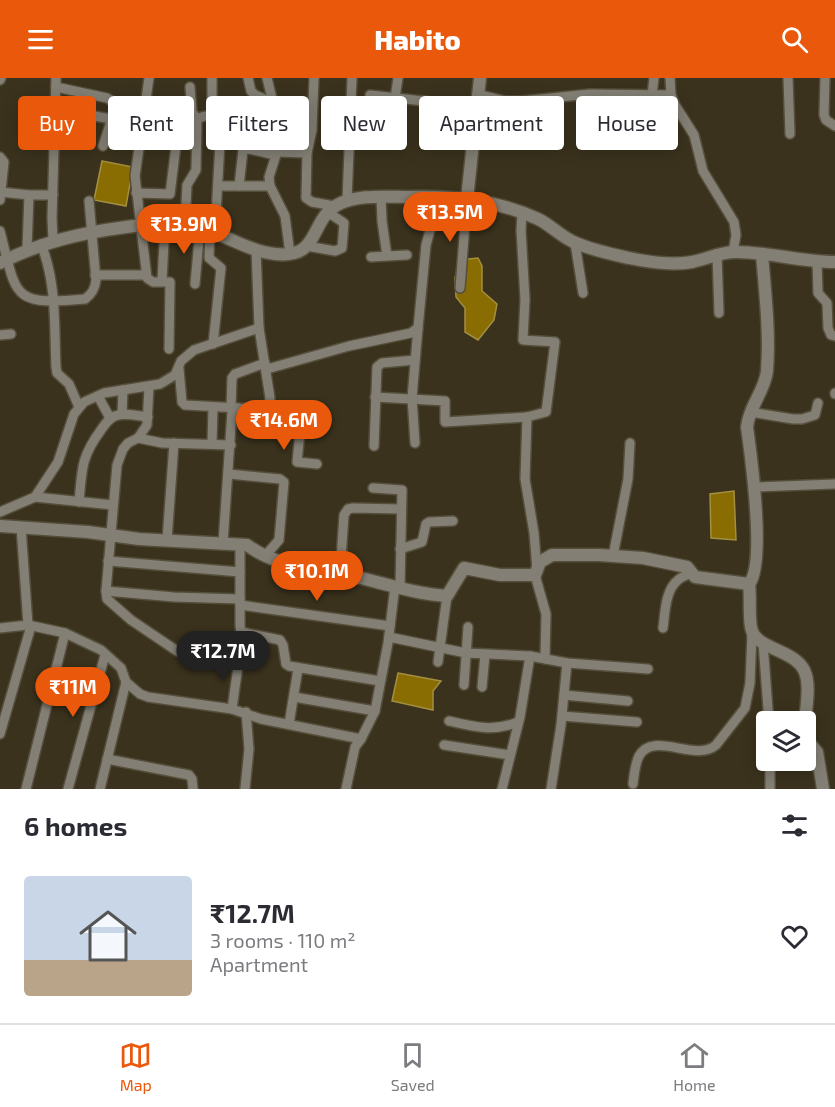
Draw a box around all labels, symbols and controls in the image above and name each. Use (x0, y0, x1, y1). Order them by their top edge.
icon: menu (24, 23, 57, 56)
text: Habito (374, 23, 461, 55)
icon: search (778, 23, 811, 56)
chip: Buy (18, 96, 96, 150)
chip: Rent (108, 96, 194, 150)
chip: Filters (206, 96, 309, 150)
chip: New (321, 96, 407, 150)
chip: Apartment (419, 96, 564, 150)
chip: House (576, 96, 678, 150)
pin: ₹13.5M (401, 192, 499, 243)
text: ₹13.5M (417, 199, 483, 223)
pin: ₹13.9M (135, 204, 233, 255)
text: ₹13.9M (151, 211, 217, 235)
pin: ₹14.6M (235, 400, 333, 451)
text: ₹14.6M (250, 407, 318, 431)
pin: ₹10.1M (268, 551, 366, 602)
text: ₹10.1M (285, 558, 349, 582)
pin: ₹12.7M (174, 631, 272, 682)
text: ₹12.7M (190, 638, 256, 662)
pin: ₹11M (37, 667, 109, 718)
text: ₹11M (49, 674, 97, 698)
map controls (756, 711, 816, 771)
button: layers (756, 711, 816, 771)
icon: filters (778, 809, 811, 842)
text: 6 homes (24, 810, 127, 841)
text: ₹12.7M (210, 897, 295, 928)
icon: home (72, 900, 144, 972)
icon: heart (778, 920, 811, 953)
text: 3 rooms · 110 m² (210, 928, 356, 952)
text: Apartment (210, 952, 308, 976)
tab: Map (119, 1039, 152, 1094)
tab: Saved (391, 1039, 435, 1094)
tab: Home (673, 1039, 716, 1094)

